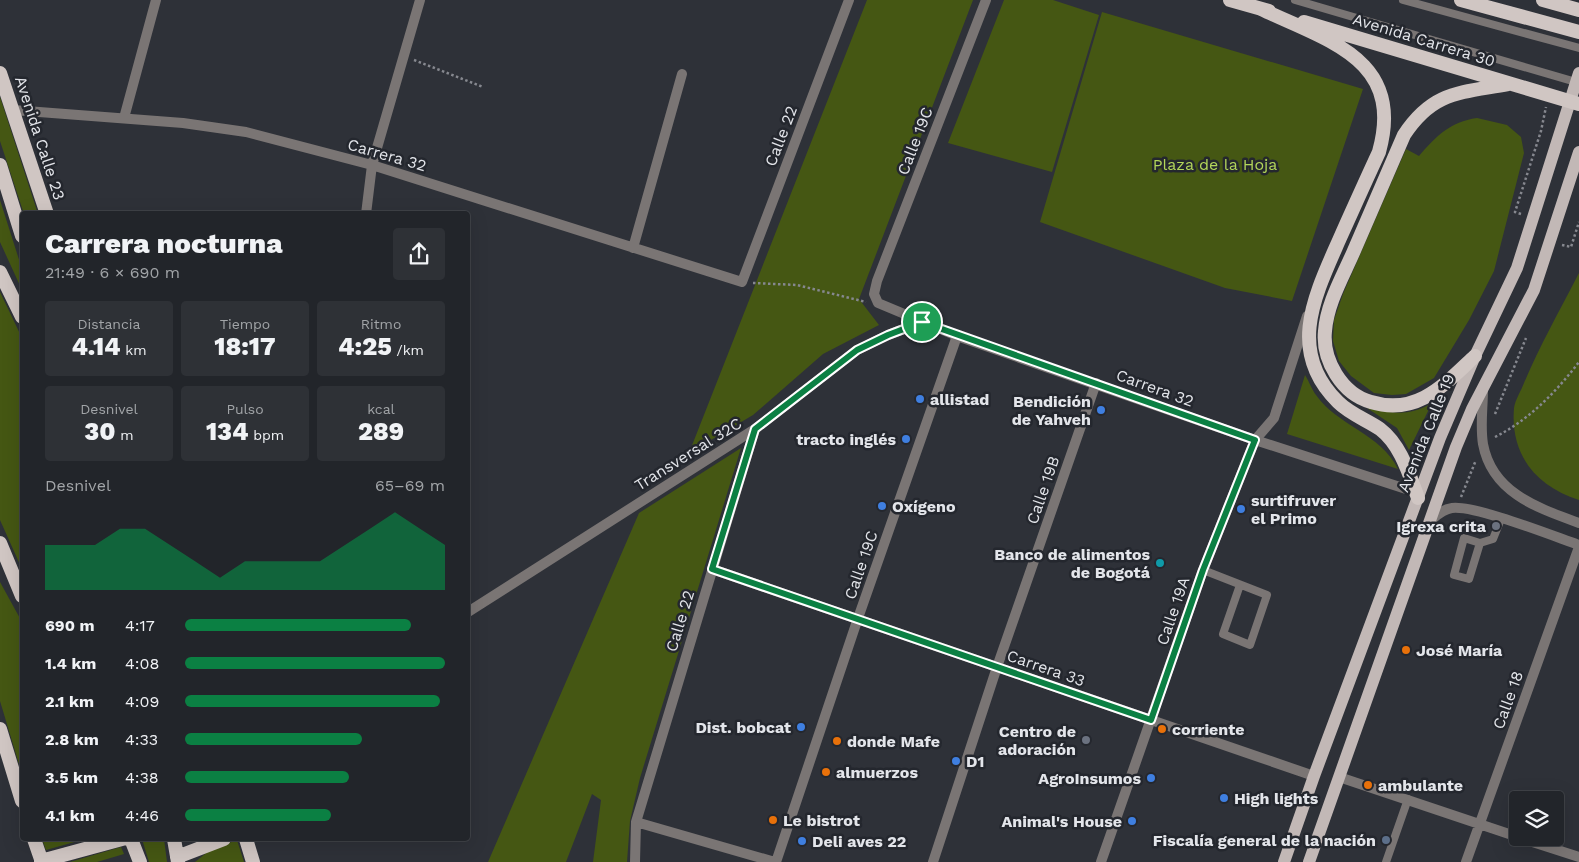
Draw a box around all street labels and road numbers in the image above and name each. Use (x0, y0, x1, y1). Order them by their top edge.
street label: Avenida Carrera 30 (1351, 9, 1497, 71)
street label: Avenida Calle 23 (11, 74, 69, 202)
street label: Calle 22 (761, 103, 801, 169)
street label: Calle 19C (893, 104, 937, 178)
street label: Carrera 32 (345, 135, 429, 175)
street label: Carrera 32 (1114, 365, 1196, 411)
street label: Avenida Calle 19 (1394, 371, 1458, 495)
street label: Transversal 32C (631, 413, 745, 495)
street label: Calle 19B (1022, 453, 1064, 527)
street label: Calle 19C (840, 528, 882, 602)
street label: Calle 19A (1153, 574, 1194, 648)
street label: Calle 22 (662, 588, 698, 654)
street label: Carrera 33 (1005, 646, 1087, 690)
street label: Calle 18 (1489, 668, 1527, 732)

